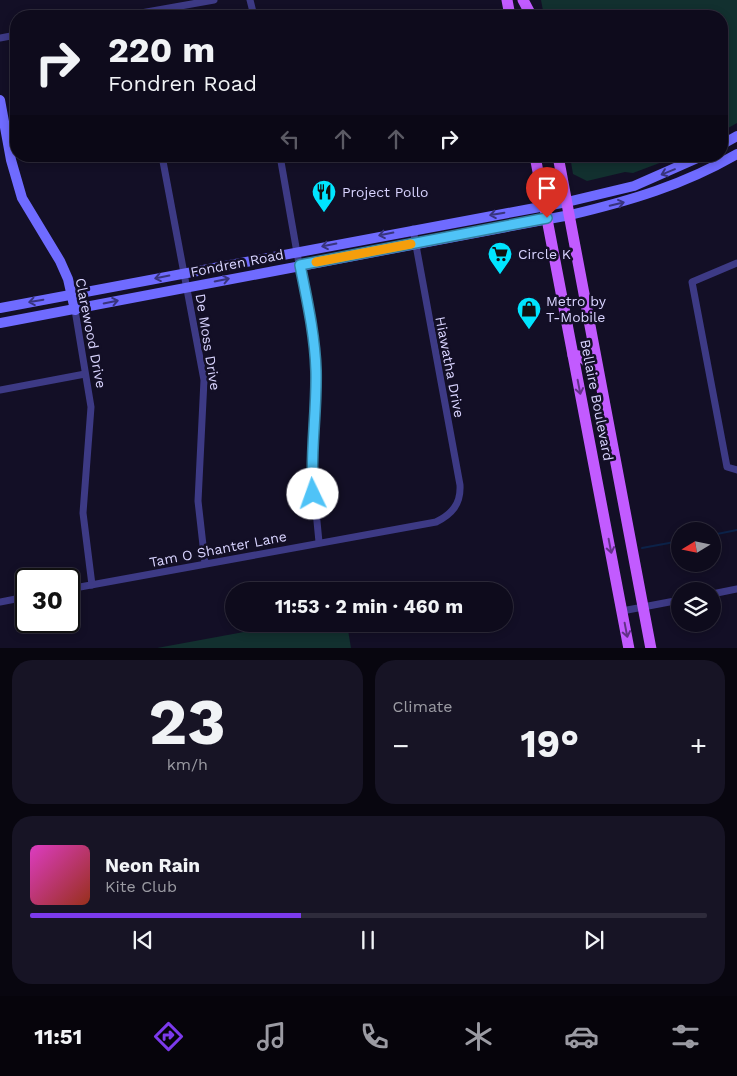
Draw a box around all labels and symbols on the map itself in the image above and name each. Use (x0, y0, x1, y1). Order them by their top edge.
pin (526, 167, 568, 218)
one-way arrow (661, 168, 676, 177)
restaurant icon: Project Pollo (311, 179, 337, 213)
place label: Project Pollo (342, 184, 429, 200)
one-way arrow (609, 199, 625, 208)
one-way arrow (489, 210, 505, 220)
one-way arrow (379, 230, 395, 240)
one-way arrow (321, 241, 337, 251)
supermarket icon: Circle K (487, 241, 513, 275)
street label: Fondren Road (189, 246, 285, 280)
place label: Circle K (518, 246, 571, 262)
one-way arrow (155, 273, 171, 283)
one-way arrow (213, 275, 229, 284)
street label: Clarewood Drive (72, 277, 110, 389)
street label: De Moss Drive (192, 293, 224, 391)
place label: Metro by T-Mobile (546, 293, 607, 325)
shop icon: Metro by T-Mobile (516, 296, 542, 330)
one-way arrow (28, 297, 44, 307)
one-way arrow (102, 297, 118, 307)
street label: Hiawatha Drive (432, 315, 468, 419)
street label: Bellaire Boulevard (577, 338, 617, 462)
one-way arrow (575, 378, 585, 394)
position arrow (286, 467, 338, 519)
north arrow (671, 522, 721, 572)
street label: Tam O Shanter Lane (148, 528, 288, 570)
one-way arrow (606, 538, 615, 554)
speed limit sign: 30 (15, 568, 80, 633)
one-way arrow (621, 621, 631, 637)

